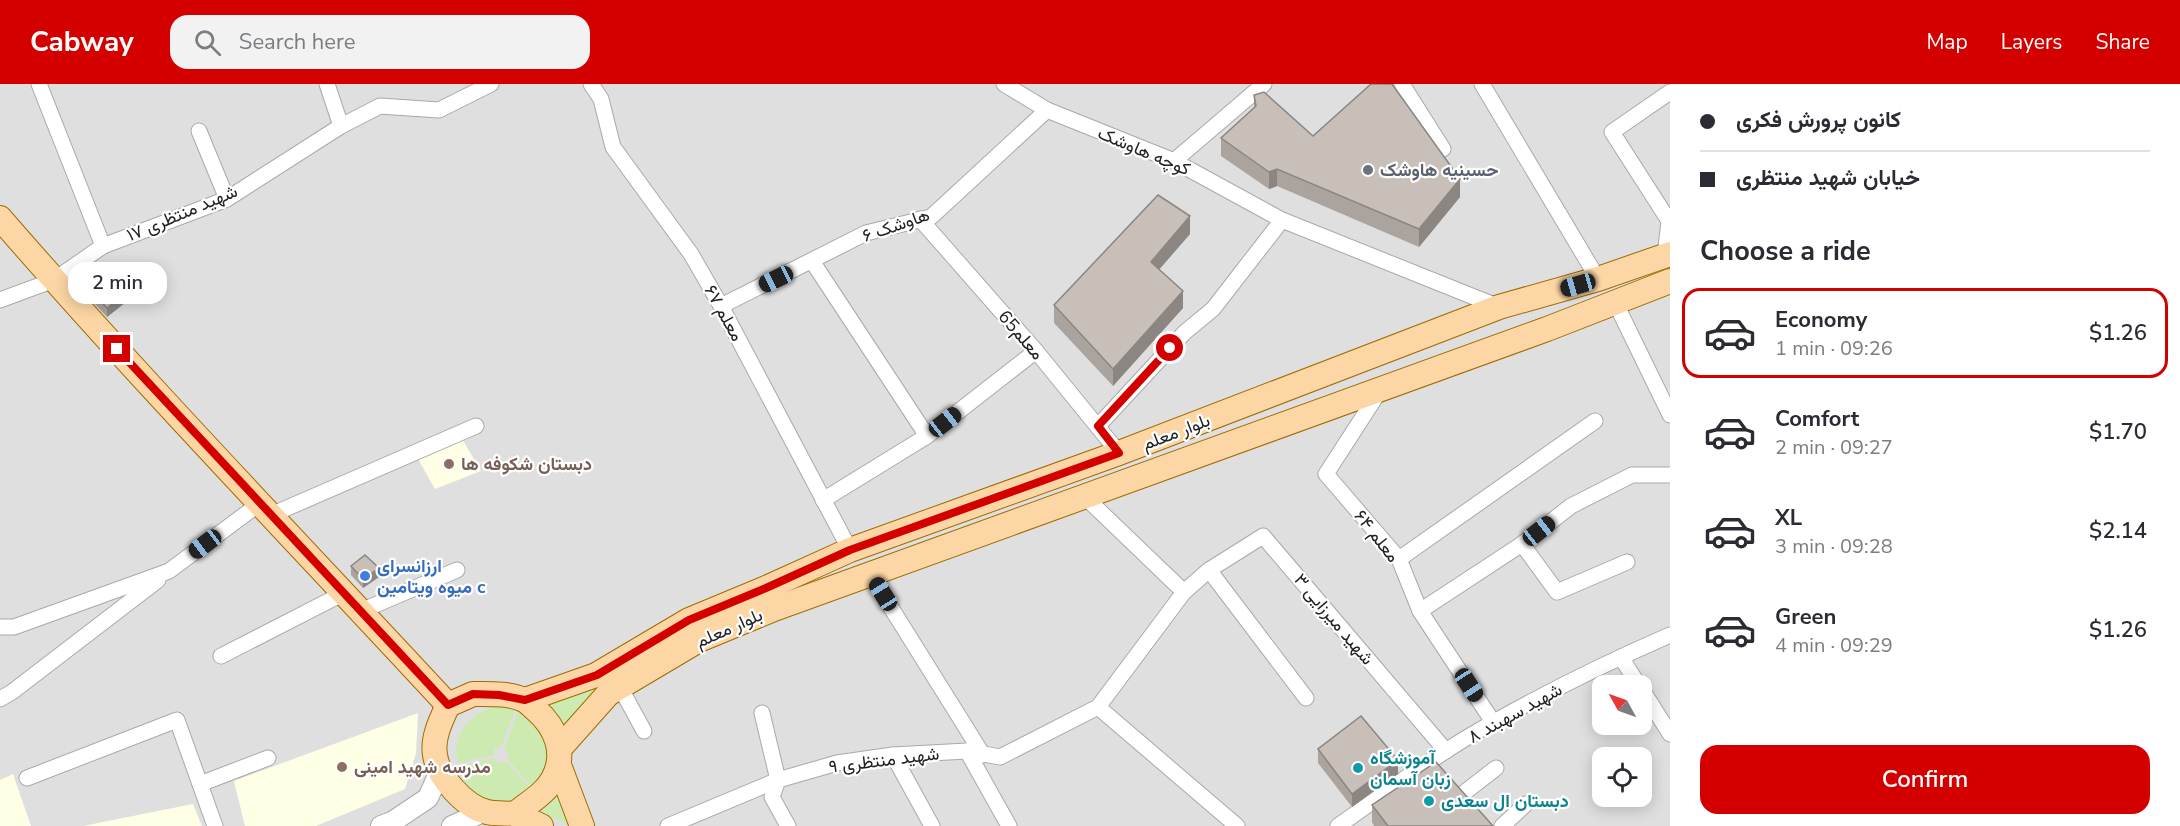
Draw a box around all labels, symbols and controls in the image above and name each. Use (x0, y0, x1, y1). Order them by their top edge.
search box (170, 15, 590, 69)
text: Cabway (30, 23, 134, 61)
icon: search (191, 26, 224, 59)
text: Search here (239, 27, 355, 57)
text: Map (1926, 28, 1968, 56)
text: Layers (2001, 28, 2062, 56)
text: Share (2095, 28, 2150, 56)
text: کانون پرورش فکری (1736, 105, 1901, 135)
street label: کوچه هاوشک (1094, 121, 1194, 181)
place label: حسینیه هاوشک (1380, 158, 1499, 182)
marker: حسینیه هاوشک (1361, 163, 1375, 177)
text: خیابان شهید منتظری (1736, 163, 1920, 193)
street label: شهید منتظری ۱۷ (123, 179, 241, 247)
street label: هاوشک ۶ (859, 202, 933, 248)
text: Choose a ride (1700, 233, 1871, 270)
callout: 2 min (68, 262, 166, 304)
car (756, 263, 796, 295)
text: 2 min (92, 269, 143, 296)
car (1558, 271, 1598, 299)
street label: معلم ۶۷ (699, 280, 749, 346)
street label: معلم65 (993, 305, 1049, 365)
text: Economy (1775, 305, 1867, 335)
icon: car (1703, 306, 1757, 360)
text: $1.26 (2089, 318, 2147, 348)
route start (1156, 334, 1183, 361)
route end (103, 335, 130, 362)
text: 1 min · 09:26 (1775, 335, 1893, 362)
car (925, 404, 965, 440)
text: Comfort (1775, 404, 1859, 434)
icon: car (1703, 405, 1757, 459)
street label: بلوار معلم (1139, 408, 1213, 456)
text: $1.70 (2089, 417, 2147, 447)
text: 2 min · 09:27 (1775, 434, 1893, 461)
place label: دبستان شکوفه ها (461, 452, 592, 476)
marker: دبستان شکوفه ها (442, 457, 456, 471)
text: XL (1775, 503, 1802, 533)
icon: car (1703, 504, 1757, 558)
street label: معلم ۶۴ (1349, 505, 1405, 567)
car (1519, 513, 1559, 549)
text: $2.14 (2089, 516, 2147, 546)
car (185, 526, 225, 562)
text: 3 min · 09:28 (1775, 533, 1893, 560)
place label: ارزانسرای میوه ویتامین c (377, 554, 486, 599)
street label: شهید میرزایی ۳ (1289, 568, 1379, 670)
marker: ارزانسرای میوه ویتامین c (358, 569, 372, 583)
car (866, 574, 900, 614)
text: Green (1775, 602, 1836, 632)
street label: بلوار معلم (692, 603, 766, 653)
icon: car (1703, 603, 1757, 657)
text: $1.26 (2089, 615, 2147, 645)
text: 4 min · 09:29 (1775, 632, 1893, 659)
car (1452, 665, 1486, 705)
north arrow (1592, 675, 1652, 735)
map controls (1592, 675, 1652, 807)
street label: شهید سهبند ۸ (1464, 677, 1566, 749)
street label: شهید منتظری ۹ (827, 741, 941, 779)
button: Confirm (1700, 745, 2150, 814)
place label: آموزشگاه زبان آسمان (1370, 746, 1451, 791)
button: locate (1592, 747, 1652, 807)
place label: مدرسه شهید امینی (354, 755, 491, 779)
marker: مدرسه شهید امینی (335, 760, 349, 774)
marker: آموزشگاه زبان آسمان (1351, 761, 1365, 775)
place label: دبستان ال سعدی (1441, 789, 1569, 813)
marker: دبستان ال سعدی (1422, 794, 1436, 808)

